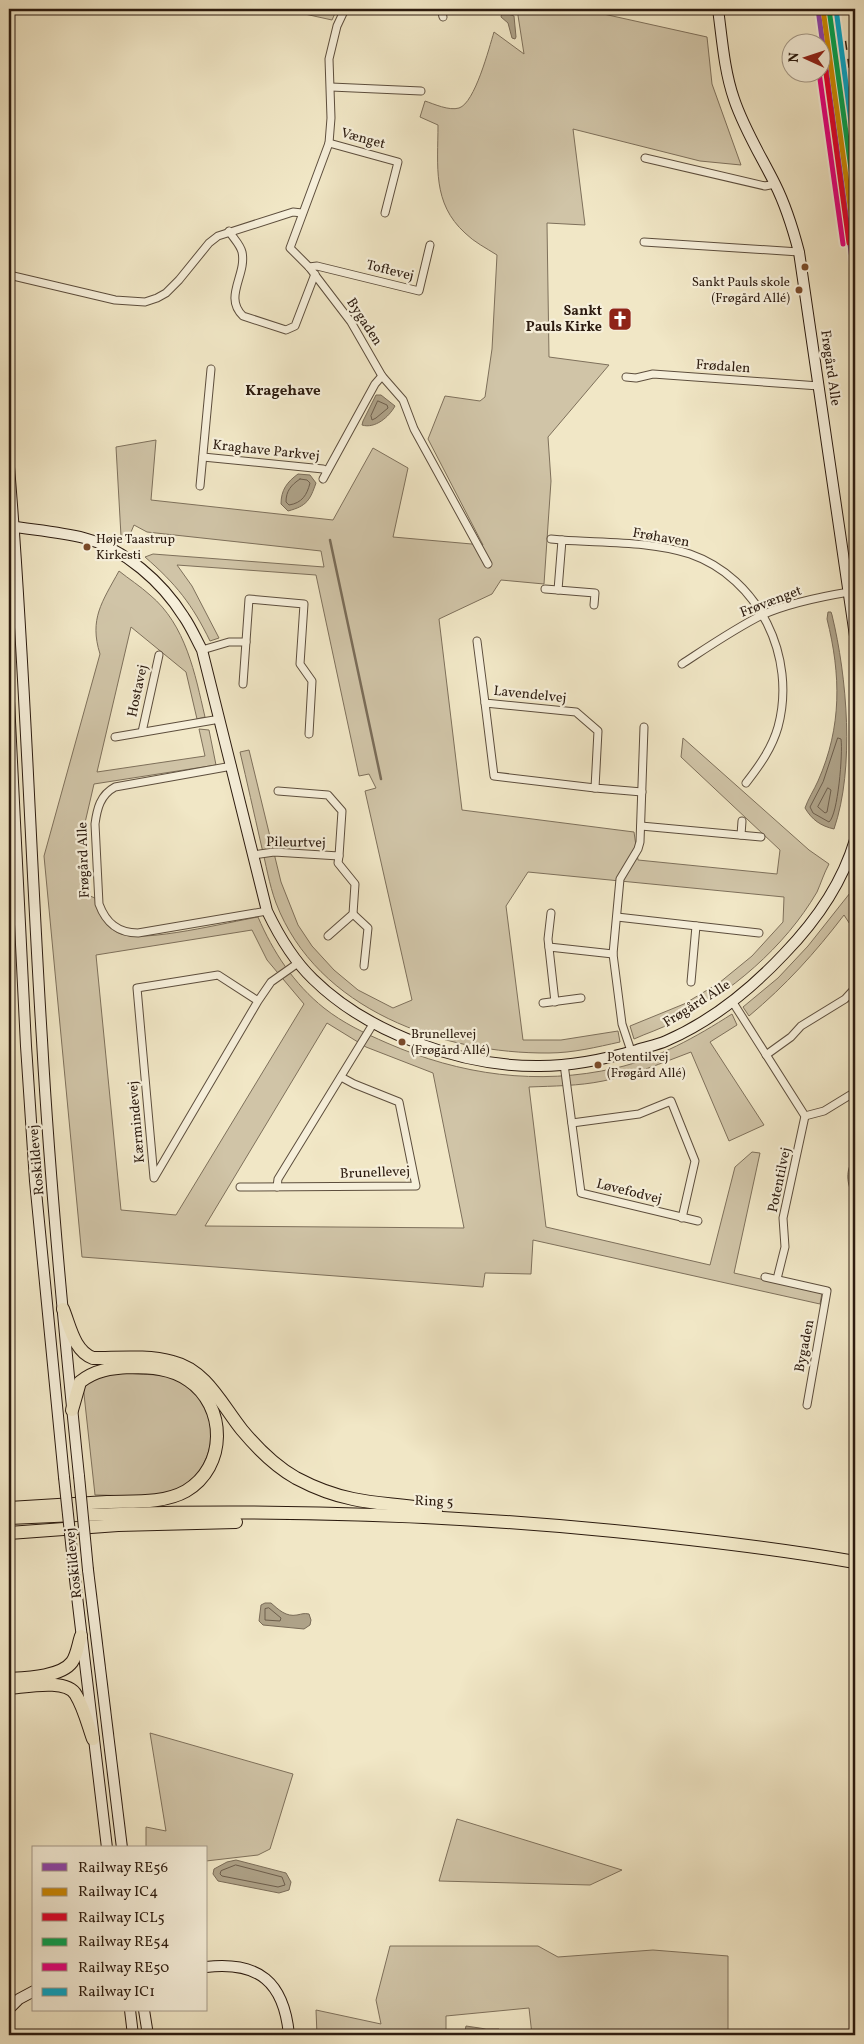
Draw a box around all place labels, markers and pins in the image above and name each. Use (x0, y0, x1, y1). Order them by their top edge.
unlabelled marker (800, 262, 810, 272)
place label: Sankt Pauls skole (Frøgård Allé) (692, 274, 790, 308)
marker: Sankt Pauls skole (Frøgård Allé) (794, 285, 804, 295)
place label: Sankt Pauls Kirke (526, 302, 602, 337)
church icon: Sankt Pauls Kirke (607, 306, 633, 332)
place label: Høje Taastrup Kirkesti (96, 531, 175, 565)
marker: Høje Taastrup Kirkesti (82, 542, 92, 552)
place label: Brunellevej (Frøgård Allé) (411, 1026, 490, 1060)
marker: Brunellevej (Frøgård Allé) (397, 1037, 407, 1047)
place label: Potentilvej (Frøgård Allé) (607, 1049, 686, 1083)
marker: Potentilvej (Frøgård Allé) (593, 1060, 603, 1070)

